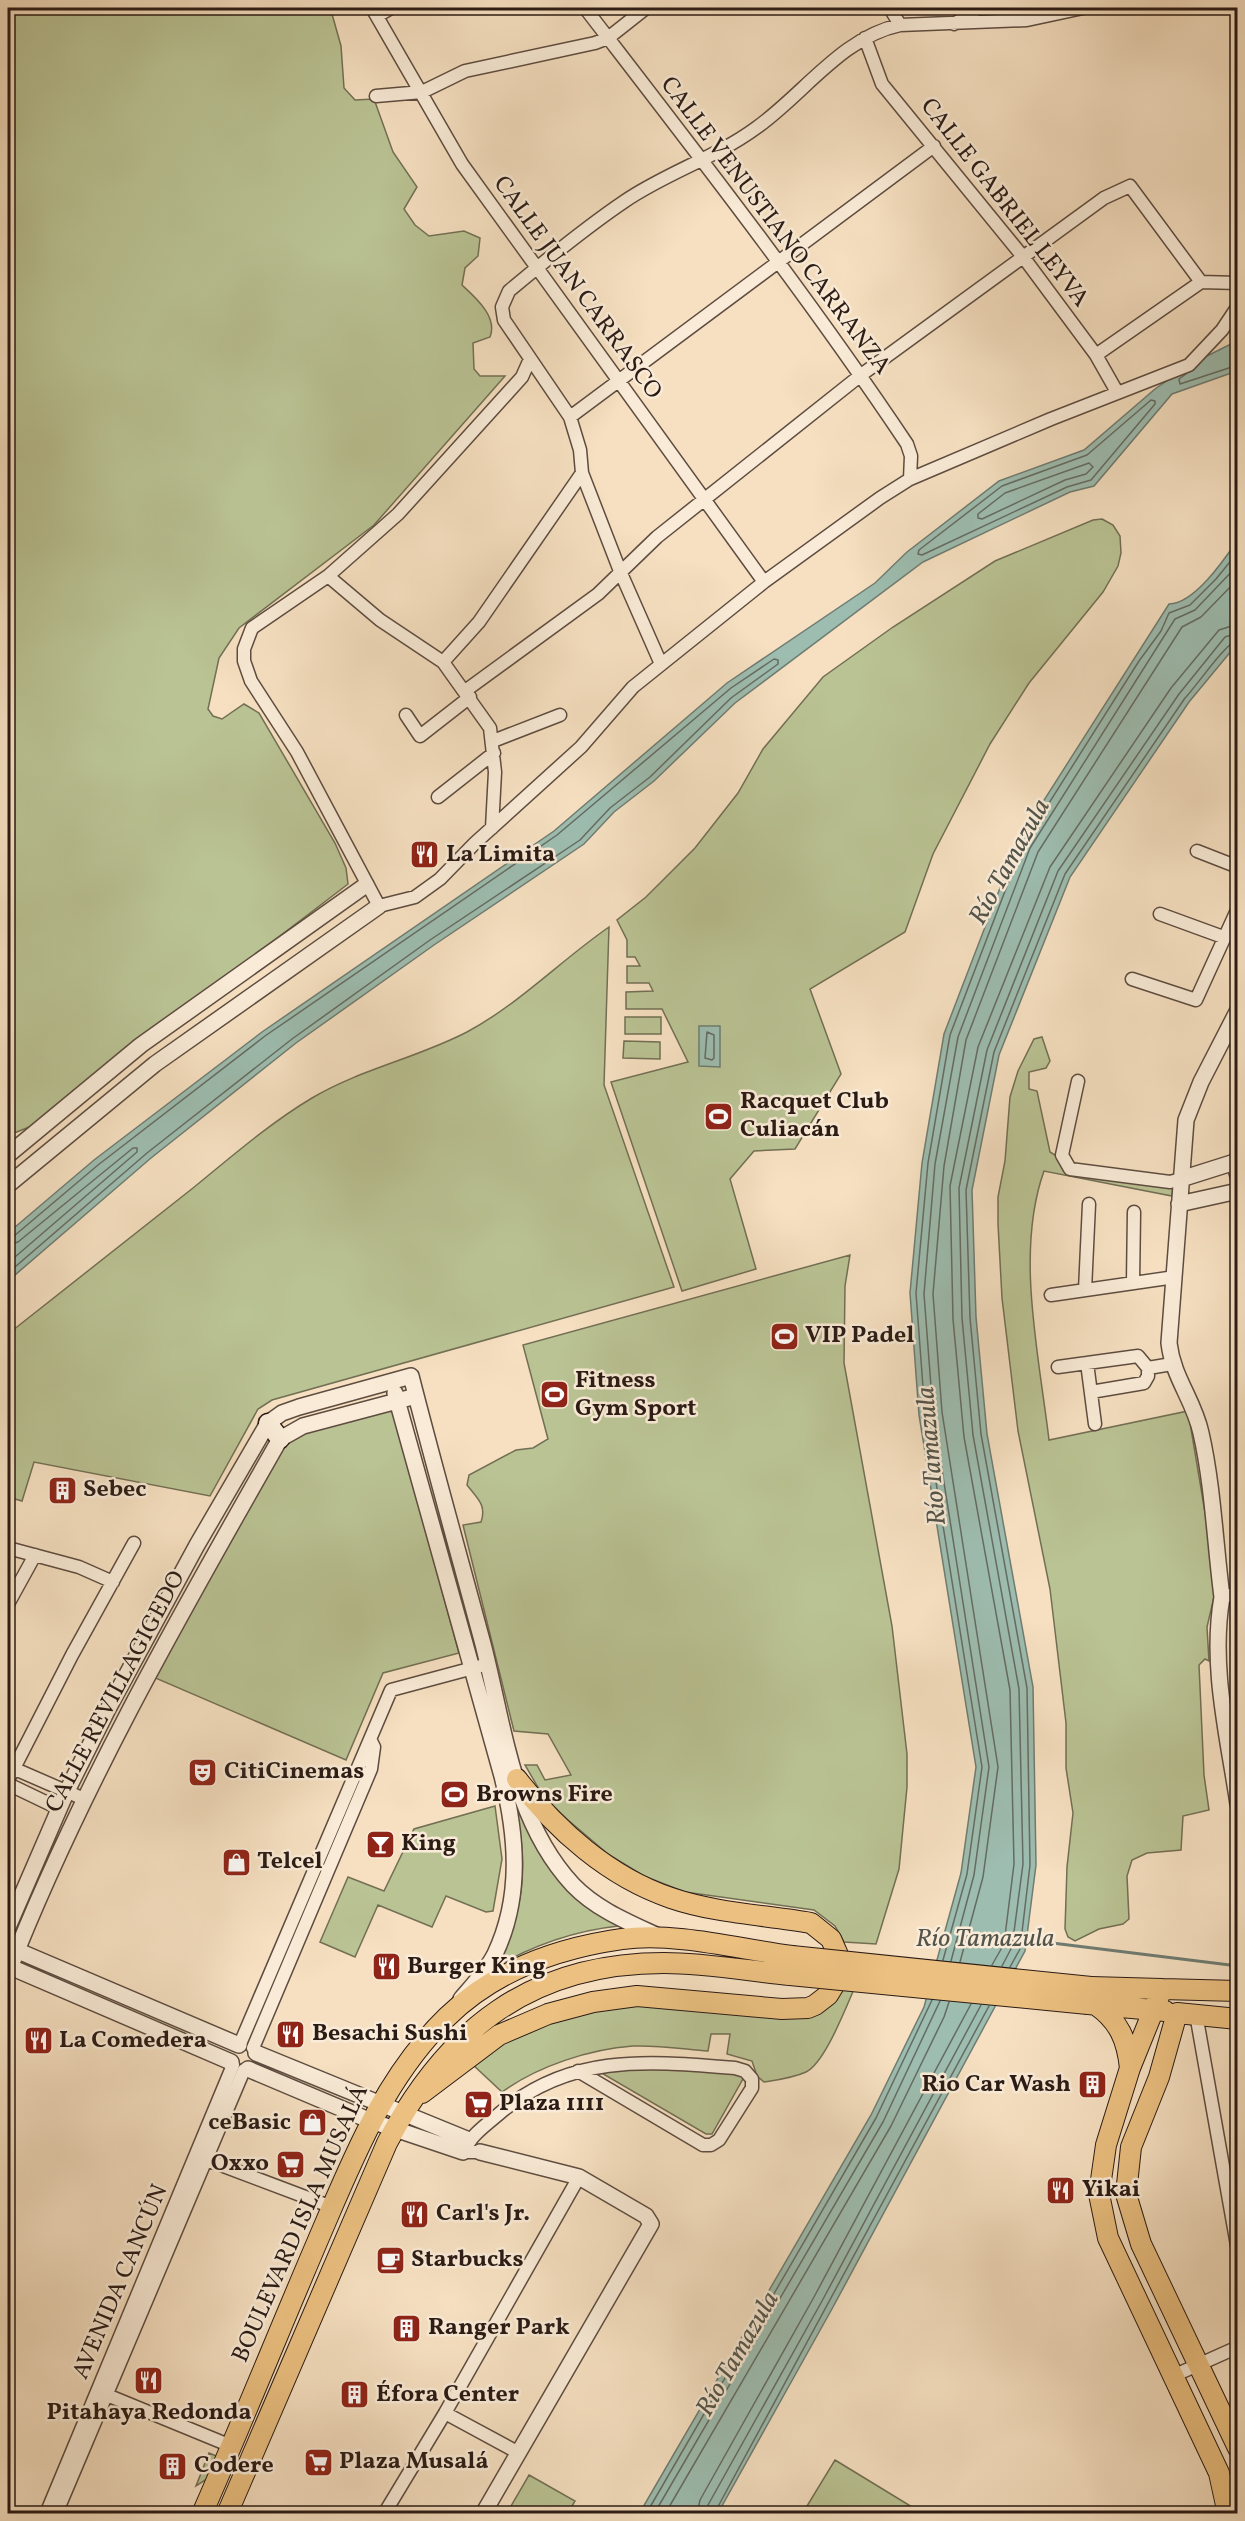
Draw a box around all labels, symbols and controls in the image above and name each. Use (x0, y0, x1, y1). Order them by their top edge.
street label: CALLE VENUSTIANO CARRANZA (652, 70, 899, 382)
street label: CALLE GABRIEL LEYVA (911, 91, 1097, 315)
street label: CALLE JUAN CARRASCO (484, 169, 670, 407)
water label: Río Tamazula (961, 792, 1059, 932)
place label: La Limita (446, 838, 555, 872)
restaurant icon: La Limita (409, 839, 441, 871)
place label: Racquet Club Culiacán (740, 1085, 889, 1147)
sports icon: Racquet Club Culiacán (703, 1100, 735, 1132)
place label: VIP Padel (805, 1319, 915, 1353)
sports icon: VIP Padel (768, 1320, 800, 1352)
place label: Fitness Gym Sport (575, 1364, 696, 1426)
sports icon: Fitness Gym Sport (538, 1379, 570, 1411)
water label: Río Tamazula (908, 1385, 956, 1527)
place label: Sebec (83, 1473, 147, 1507)
building icon: Sebec (46, 1474, 78, 1506)
street label: CALLE REVILLAGIGEDO (38, 1565, 194, 1819)
place label: CitiCinemas (224, 1755, 364, 1789)
theatre icon: CitiCinemas (187, 1756, 219, 1788)
place label: Browns Fire (476, 1778, 613, 1812)
sports icon: Browns Fire (439, 1779, 471, 1811)
place label: King (401, 1827, 456, 1861)
bar icon: King (364, 1828, 396, 1860)
place label: Telcel (257, 1845, 323, 1879)
shop icon: Telcel (220, 1846, 252, 1878)
water label: Río Tamazula (915, 1921, 1055, 1957)
place label: Burger King (407, 1950, 546, 1984)
restaurant icon: Burger King (370, 1951, 402, 1983)
place label: Besachi Sushi (312, 2017, 468, 2051)
restaurant icon: Besachi Sushi (275, 2018, 307, 2050)
place label: La Comedera (59, 2024, 207, 2058)
restaurant icon: La Comedera (22, 2025, 54, 2057)
place label: Rio Car Wash (921, 2068, 1071, 2102)
building icon: Rio Car Wash (1076, 2069, 1108, 2101)
street label: BOULEVARD ISLA MUSALÁ (224, 2080, 378, 2368)
place label: Plaza 1111 (499, 2087, 604, 2121)
supermarket icon: Plaza 1111 (462, 2088, 494, 2120)
place label: ceBasic (208, 2106, 291, 2140)
shop icon: ceBasic (296, 2107, 328, 2139)
place label: Oxxo (211, 2147, 269, 2181)
supermarket icon: Oxxo (274, 2148, 306, 2180)
place label: Yikai (1082, 2173, 1140, 2207)
restaurant icon: Yikai (1045, 2174, 1077, 2206)
street label: AVENIDA CANCÚN (65, 2179, 177, 2385)
place label: Carl's Jr. (436, 2197, 530, 2231)
restaurant icon: Carl's Jr. (399, 2198, 431, 2230)
place label: Starbucks (411, 2243, 524, 2277)
cafe icon: Starbucks (374, 2244, 406, 2276)
water label: Río Tamazula (688, 2285, 788, 2423)
place label: Ranger Park (428, 2311, 570, 2345)
building icon: Ranger Park (391, 2312, 423, 2344)
restaurant icon: Pitahaya Redonda (133, 2364, 165, 2396)
place label: Éfora Center (376, 2378, 519, 2412)
building icon: Éfora Center (339, 2379, 371, 2411)
place label: Pitahaya Redonda (46, 2396, 252, 2430)
place label: Plaza Musalá (339, 2445, 489, 2479)
supermarket icon: Plaza Musalá (302, 2446, 334, 2478)
place label: Codere (194, 2449, 274, 2483)
building icon: Codere (157, 2450, 189, 2482)

